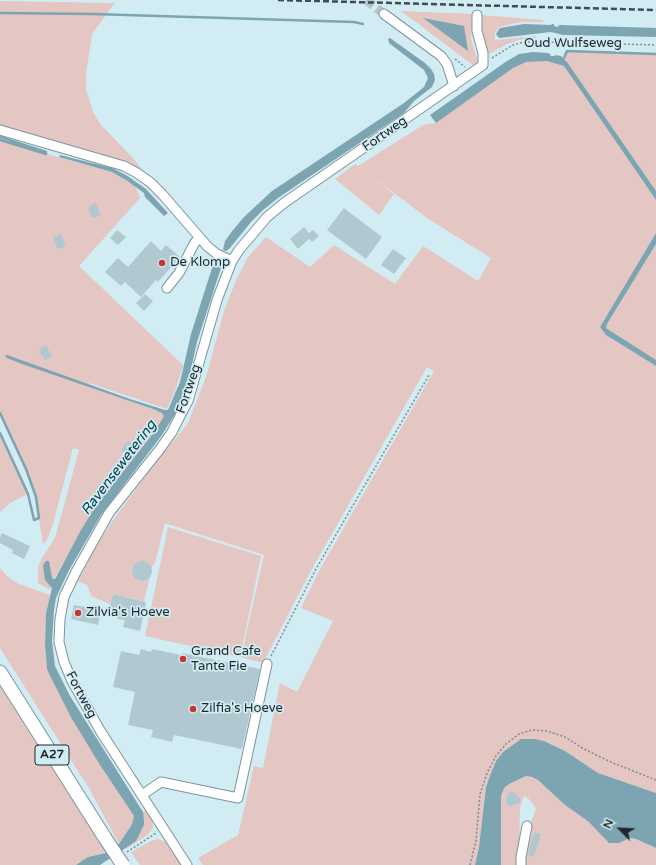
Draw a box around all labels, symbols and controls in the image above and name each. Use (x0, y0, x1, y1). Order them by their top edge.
street label: Oud Wulfseweg (524, 36, 622, 52)
street label: Fortweg (360, 113, 410, 155)
place label: De Klomp (170, 255, 230, 271)
marker: De Klomp (157, 258, 167, 268)
street label: Fortweg (173, 362, 205, 416)
water label: Ravensewetering (78, 417, 160, 519)
place label: Zilvia's Hoeve (86, 605, 170, 621)
marker: Zilvia's Hoeve (73, 608, 83, 618)
place label: Grand Cafe Tante Fie (191, 644, 261, 675)
marker: Grand Cafe Tante Fie (178, 654, 188, 664)
street label: Fortweg (62, 669, 100, 721)
place label: Zilfia's Hoeve (201, 701, 283, 717)
marker: Zilfia's Hoeve (188, 704, 198, 714)
road number: A27 (35, 745, 69, 765)
north arrow (600, 809, 640, 849)
text: N (601, 817, 616, 831)

